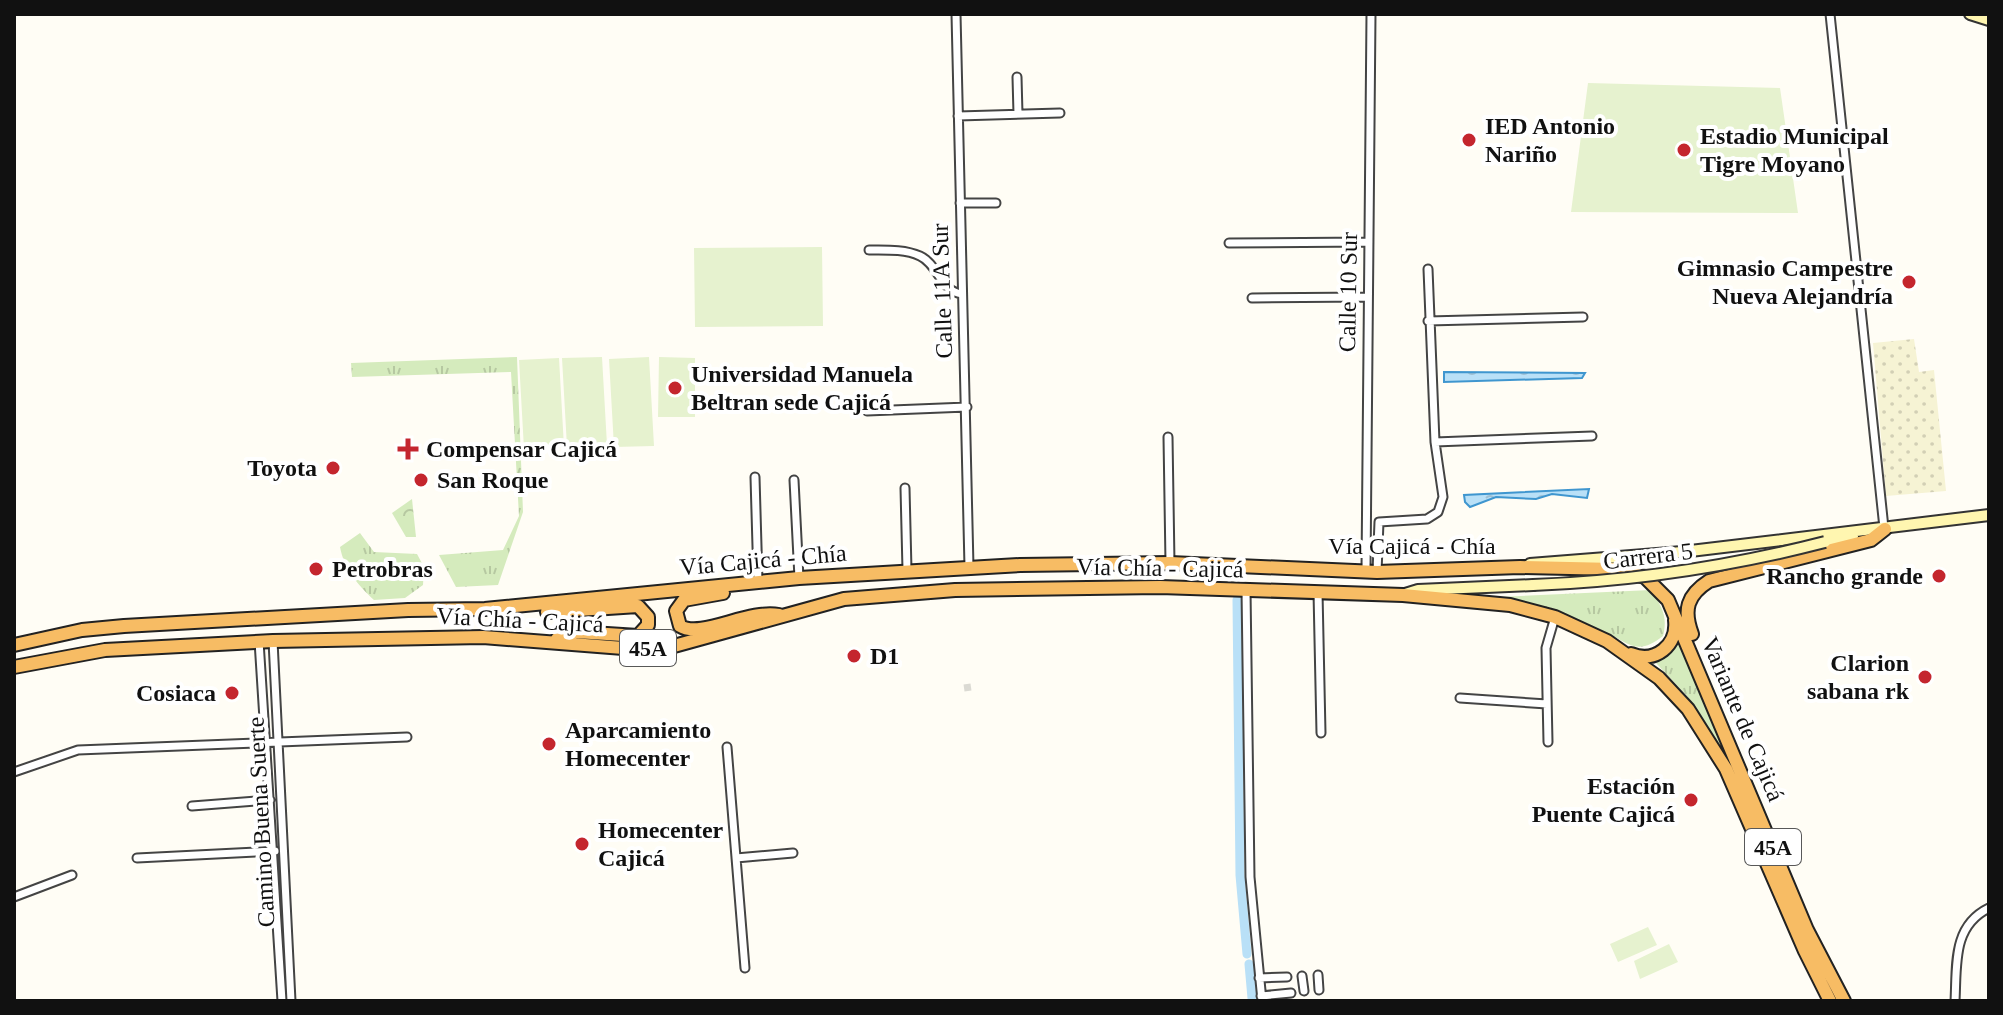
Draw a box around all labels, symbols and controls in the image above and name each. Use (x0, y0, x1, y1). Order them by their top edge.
place label: IED Antonio Nariño (1485, 113, 1615, 167)
place label: Estadio Municipal Tigre Moyano (1700, 123, 1889, 177)
marker: IED Antonio Nariño (1460, 131, 1478, 149)
marker: Estadio Municipal Tigre Moyano (1675, 141, 1693, 159)
street label: Calle 11A Sur (927, 223, 957, 359)
street label: Calle 10 Sur (1334, 232, 1362, 352)
place label: Gimnasio Campestre Nueva Alejandría (1677, 255, 1893, 309)
marker: Gimnasio Campestre Nueva Alejandría (1900, 273, 1918, 291)
place label: Universidad Manuela Beltran sede Cajicá (691, 361, 913, 415)
marker: Universidad Manuela Beltran sede Cajicá (666, 379, 684, 397)
place label: Compensar Cajicá (426, 436, 617, 462)
marker: Compensar Cajicá (397, 438, 419, 460)
place label: Toyota (247, 455, 317, 481)
marker: Toyota (324, 459, 342, 477)
place label: San Roque (437, 467, 549, 493)
marker: San Roque (412, 471, 430, 489)
street label: Vía Cajicá - Chía (1328, 533, 1496, 559)
street label: Carrera 5 (1602, 538, 1694, 574)
street label: Vía Cajicá - Chía (679, 540, 848, 580)
street label: Vía Chía - Cajicá (1076, 554, 1244, 582)
place label: Petrobras (332, 556, 433, 582)
marker: Petrobras (307, 560, 325, 578)
place label: Rancho grande (1766, 563, 1923, 589)
marker: Rancho grande (1930, 567, 1948, 585)
street label: Vía Chía - Cajicá (436, 603, 605, 637)
road number: 45A (620, 630, 676, 666)
street label: Variante de Cajicá (1697, 633, 1789, 805)
place label: D1 (870, 643, 899, 669)
marker: D1 (845, 647, 863, 665)
place label: Clarion sabana rk (1807, 650, 1910, 704)
marker: Clarion sabana rk (1916, 668, 1934, 686)
place label: Cosiaca (136, 680, 216, 706)
marker: Cosiaca (223, 684, 241, 702)
street label: Camino Buena Suerte (243, 716, 279, 928)
place label: Aparcamiento Homecenter (565, 717, 711, 771)
marker: Aparcamiento Homecenter (540, 735, 558, 753)
place label: Estación Puente Cajicá (1532, 773, 1675, 827)
marker: Estación Puente Cajicá (1682, 791, 1700, 809)
place label: Homecenter Cajicá (598, 817, 724, 871)
road number: 45A (1745, 829, 1801, 865)
marker: Homecenter Cajicá (573, 835, 591, 853)

